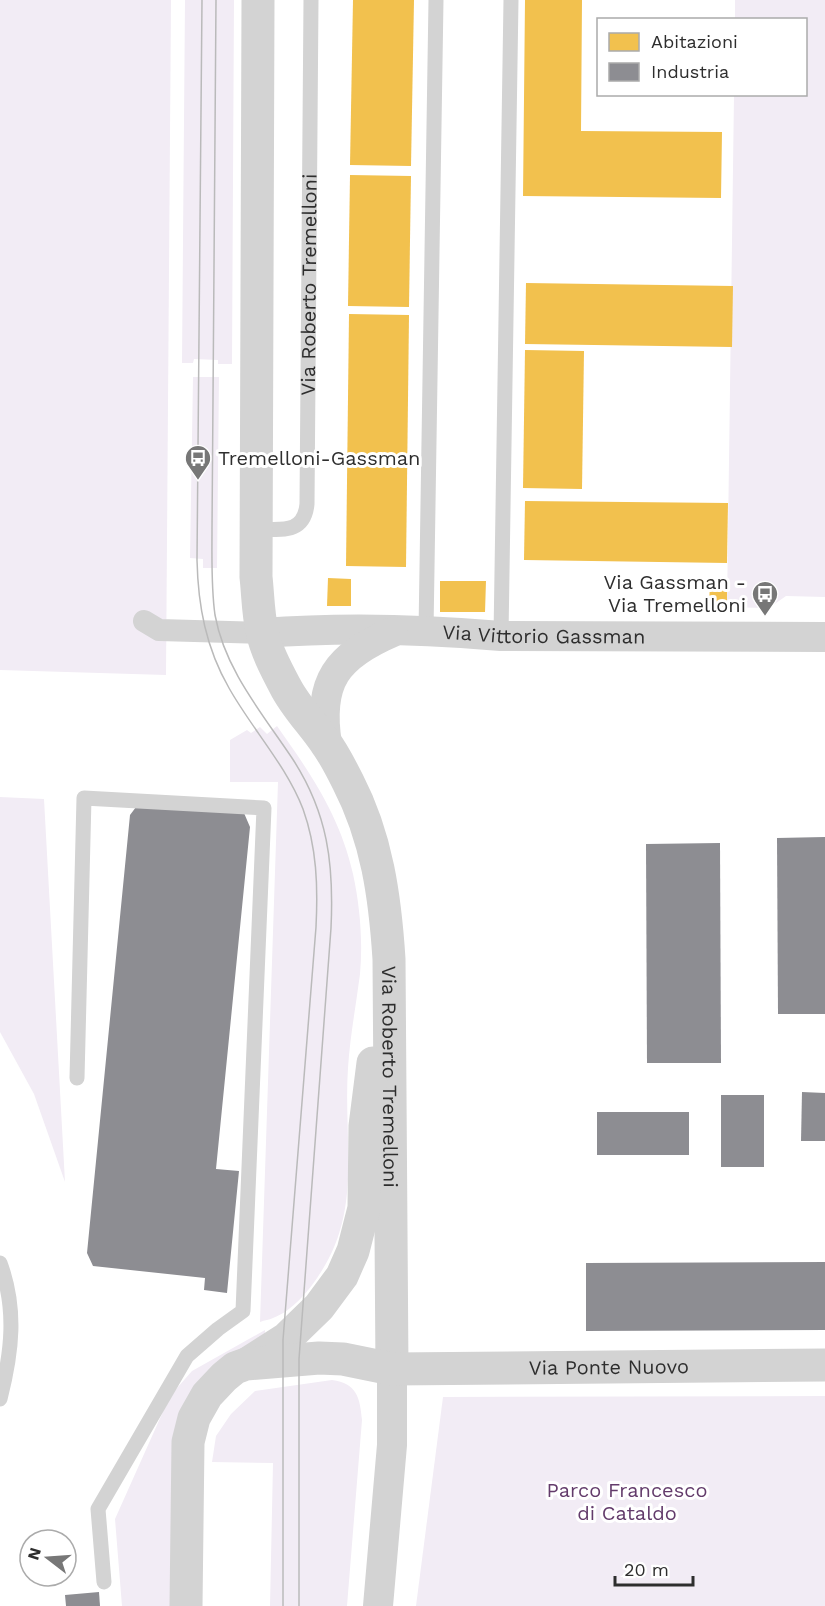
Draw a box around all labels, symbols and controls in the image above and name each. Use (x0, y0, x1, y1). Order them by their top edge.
legend (597, 18, 807, 96)
text: Abitazioni (651, 31, 738, 52)
text: Industria (651, 61, 729, 82)
street label: Via Roberto Tremelloni (296, 174, 322, 396)
bus stop icon: Tremelloni-Gassman (183, 443, 213, 481)
place label: Tremelloni-Gassman (218, 446, 420, 470)
place label: Via Gassman - Via Tremelloni (603, 570, 746, 617)
bus stop icon: Via Gassman - Via Tremelloni (750, 579, 780, 617)
street label: Via Vittorio Gassman (442, 620, 645, 648)
street label: Via Roberto Tremelloni (377, 966, 403, 1188)
street label: Via Ponte Nuovo (529, 1354, 689, 1380)
park label: Parco Francesco di Cataldo (547, 1478, 707, 1525)
north arrow (18, 1528, 78, 1588)
text: N (23, 1545, 45, 1562)
scale bar (615, 1549, 693, 1587)
text: 20 m (624, 1559, 669, 1580)

